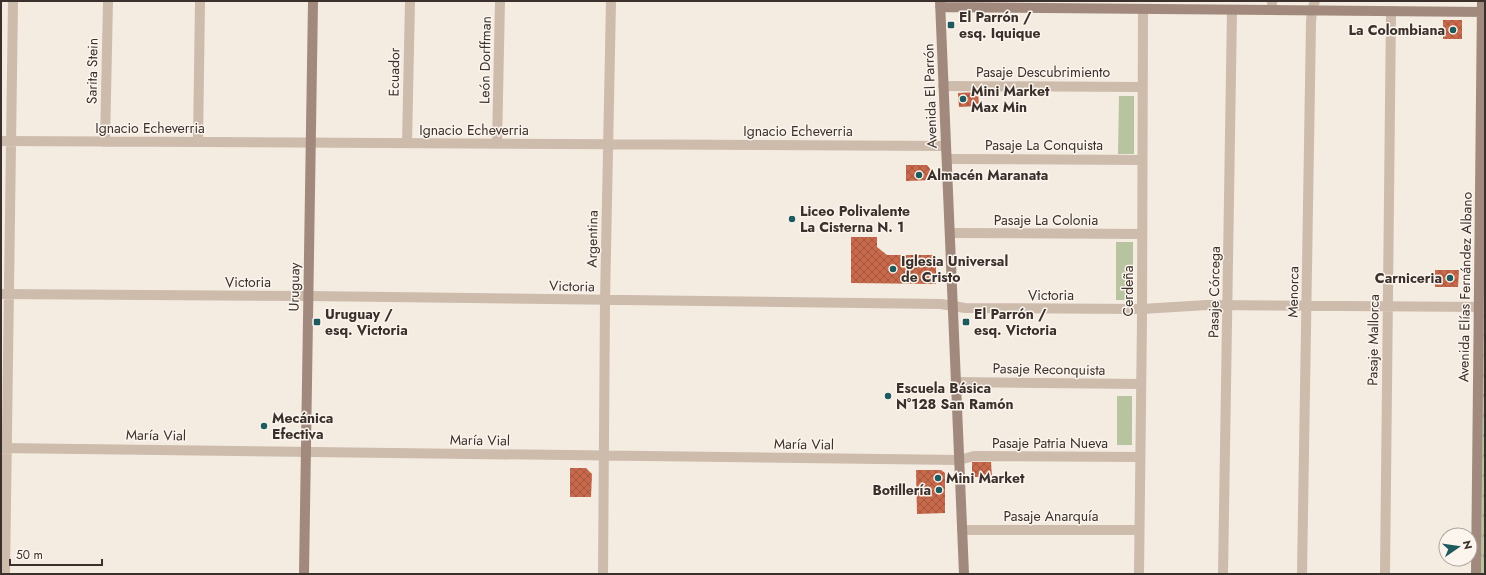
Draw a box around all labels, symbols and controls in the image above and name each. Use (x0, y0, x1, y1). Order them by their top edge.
place label: El Parrón / esq. Iquique (959, 7, 1041, 43)
street label: León Dorffman (474, 16, 496, 104)
marker: El Parrón / esq. Iquique (946, 20, 956, 30)
place label: La Colombiana (1349, 20, 1445, 40)
marker: La Colombiana (1448, 25, 1458, 35)
street label: Sarita Stein (81, 38, 103, 104)
street label: Avenida El Parrón (918, 43, 942, 149)
street label: Ecuador (384, 47, 404, 97)
street label: Pasaje Descubrimiento (976, 62, 1110, 82)
place label: Mini Market Max Min (971, 81, 1050, 117)
marker: Mini Market Max Min (958, 94, 968, 104)
street label: Ignacio Echeverria (95, 118, 205, 138)
street label: Ignacio Echeverria (419, 120, 529, 140)
street label: Ignacio Echeverria (743, 121, 853, 141)
street label: Pasaje La Conquista (985, 135, 1103, 155)
place label: Almacén Maranata (926, 165, 1048, 185)
marker: Almacén Maranata (914, 170, 924, 180)
street label: Avenida Elías Fernández Albano (1453, 191, 1477, 382)
place label: Liceo Polivalente La Cisterna N. 1 (800, 201, 910, 237)
street label: Argentina (582, 210, 602, 268)
street label: Pasaje La Colonia (994, 210, 1098, 230)
marker: Liceo Polivalente La Cisterna N. 1 (787, 214, 797, 224)
street label: Pasaje Córcega (1203, 246, 1225, 338)
place label: Iglesia Universal de Cristo (901, 251, 1008, 287)
street label: Uruguay (284, 261, 304, 312)
marker: Iglesia Universal de Cristo (888, 264, 898, 274)
street label: Cerdeña (1118, 266, 1138, 316)
street label: Menorca (1283, 266, 1303, 318)
place label: Carniceria (1375, 268, 1442, 288)
street label: Victoria (225, 272, 271, 292)
marker: Carniceria (1445, 273, 1455, 283)
street label: Victoria (549, 276, 595, 296)
street label: Victoria (1028, 285, 1074, 305)
street label: Pasaje Mallorca (1362, 294, 1384, 386)
place label: Uruguay / esq. Victoria (325, 304, 408, 340)
place label: El Parrón / esq. Victoria (974, 304, 1057, 340)
marker: Uruguay / esq. Victoria (312, 317, 322, 327)
marker: El Parrón / esq. Victoria (961, 317, 971, 327)
street label: Pasaje Reconquista (992, 358, 1106, 380)
place label: Escuela Básica N°128 San Ramón (896, 378, 1014, 414)
marker: Escuela Básica N°128 San Ramón (883, 391, 893, 401)
place label: Mecánica Efectiva (272, 408, 333, 444)
marker: Mecánica Efectiva (259, 421, 269, 431)
street label: María Vial (126, 424, 186, 446)
street label: María Vial (450, 429, 510, 451)
street label: María Vial (774, 433, 834, 455)
street label: Pasaje Patria Nueva (992, 433, 1108, 453)
place label: Mini Market (946, 468, 1025, 488)
marker: Mini Market (933, 473, 943, 483)
place label: Botillería (872, 480, 931, 500)
marker: Botillería (934, 485, 944, 495)
street label: Pasaje Anarquía (1004, 506, 1098, 526)
north arrow (1438, 527, 1478, 567)
text: N (1459, 539, 1477, 551)
scale bar (10, 541, 102, 567)
text: 50 m (16, 546, 43, 564)

